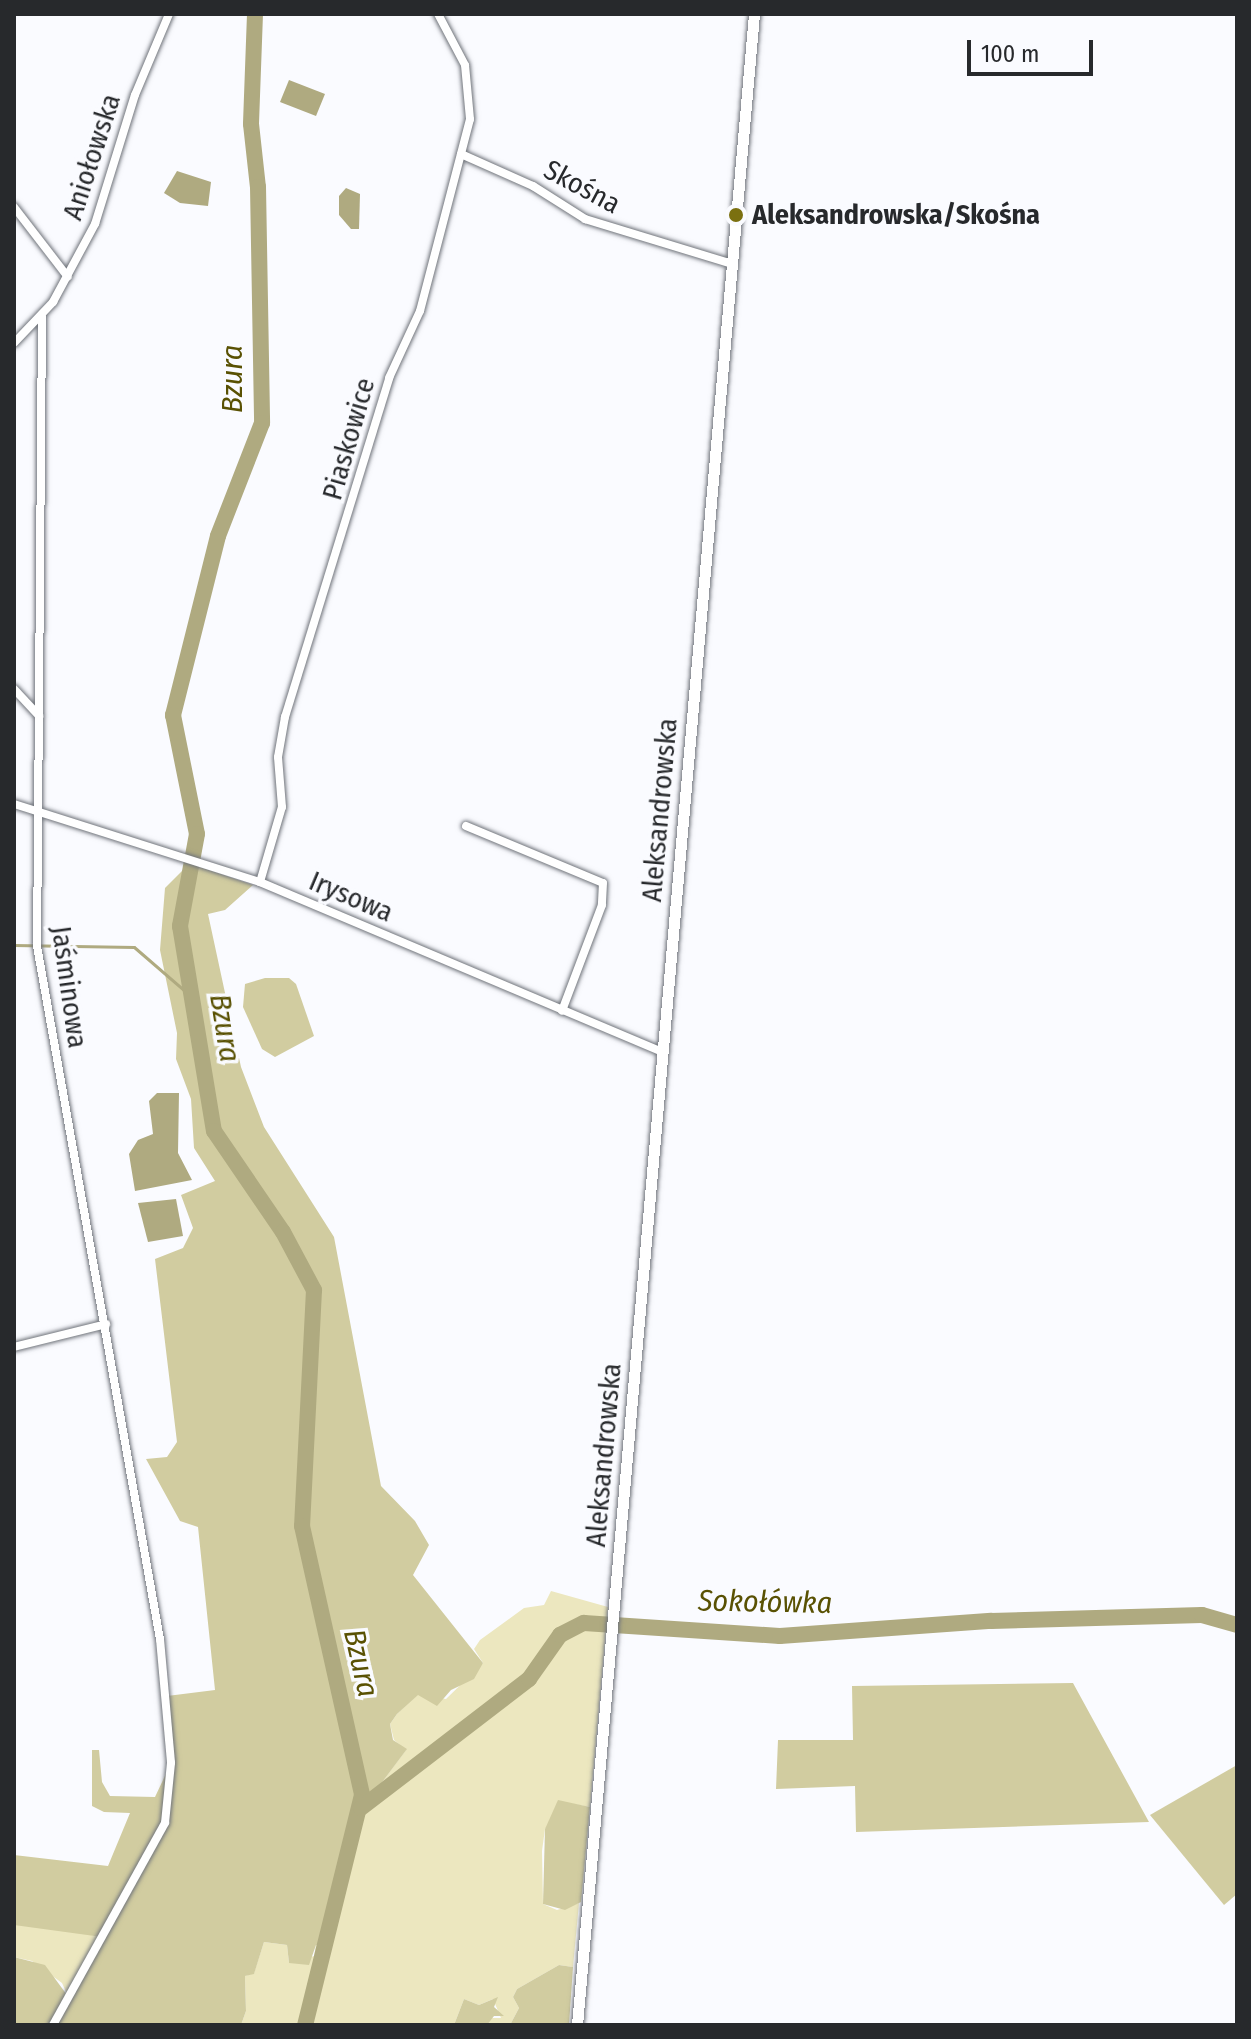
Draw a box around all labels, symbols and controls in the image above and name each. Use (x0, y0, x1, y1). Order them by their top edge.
scale bar (971, 24, 1097, 74)
text: 100 m (981, 40, 1039, 68)
street label: Aniołowska (56, 90, 128, 224)
street label: Skośna (538, 153, 626, 221)
place label: Aleksandrowska/Skośna (752, 198, 1040, 232)
marker: Aleksandrowska/Skośna (727, 206, 745, 224)
water label: Bzura (214, 345, 250, 413)
street label: Piaskowice (316, 374, 382, 504)
street label: Aleksandrowska (635, 717, 685, 903)
street label: Irysowa (304, 864, 398, 930)
street label: Jaśminowa (44, 924, 94, 1050)
water label: Bzura (202, 991, 248, 1065)
street label: Aleksandrowska (579, 1362, 629, 1548)
water label: Sokołówka (698, 1583, 832, 1621)
water label: Bzura (336, 1626, 386, 1700)

